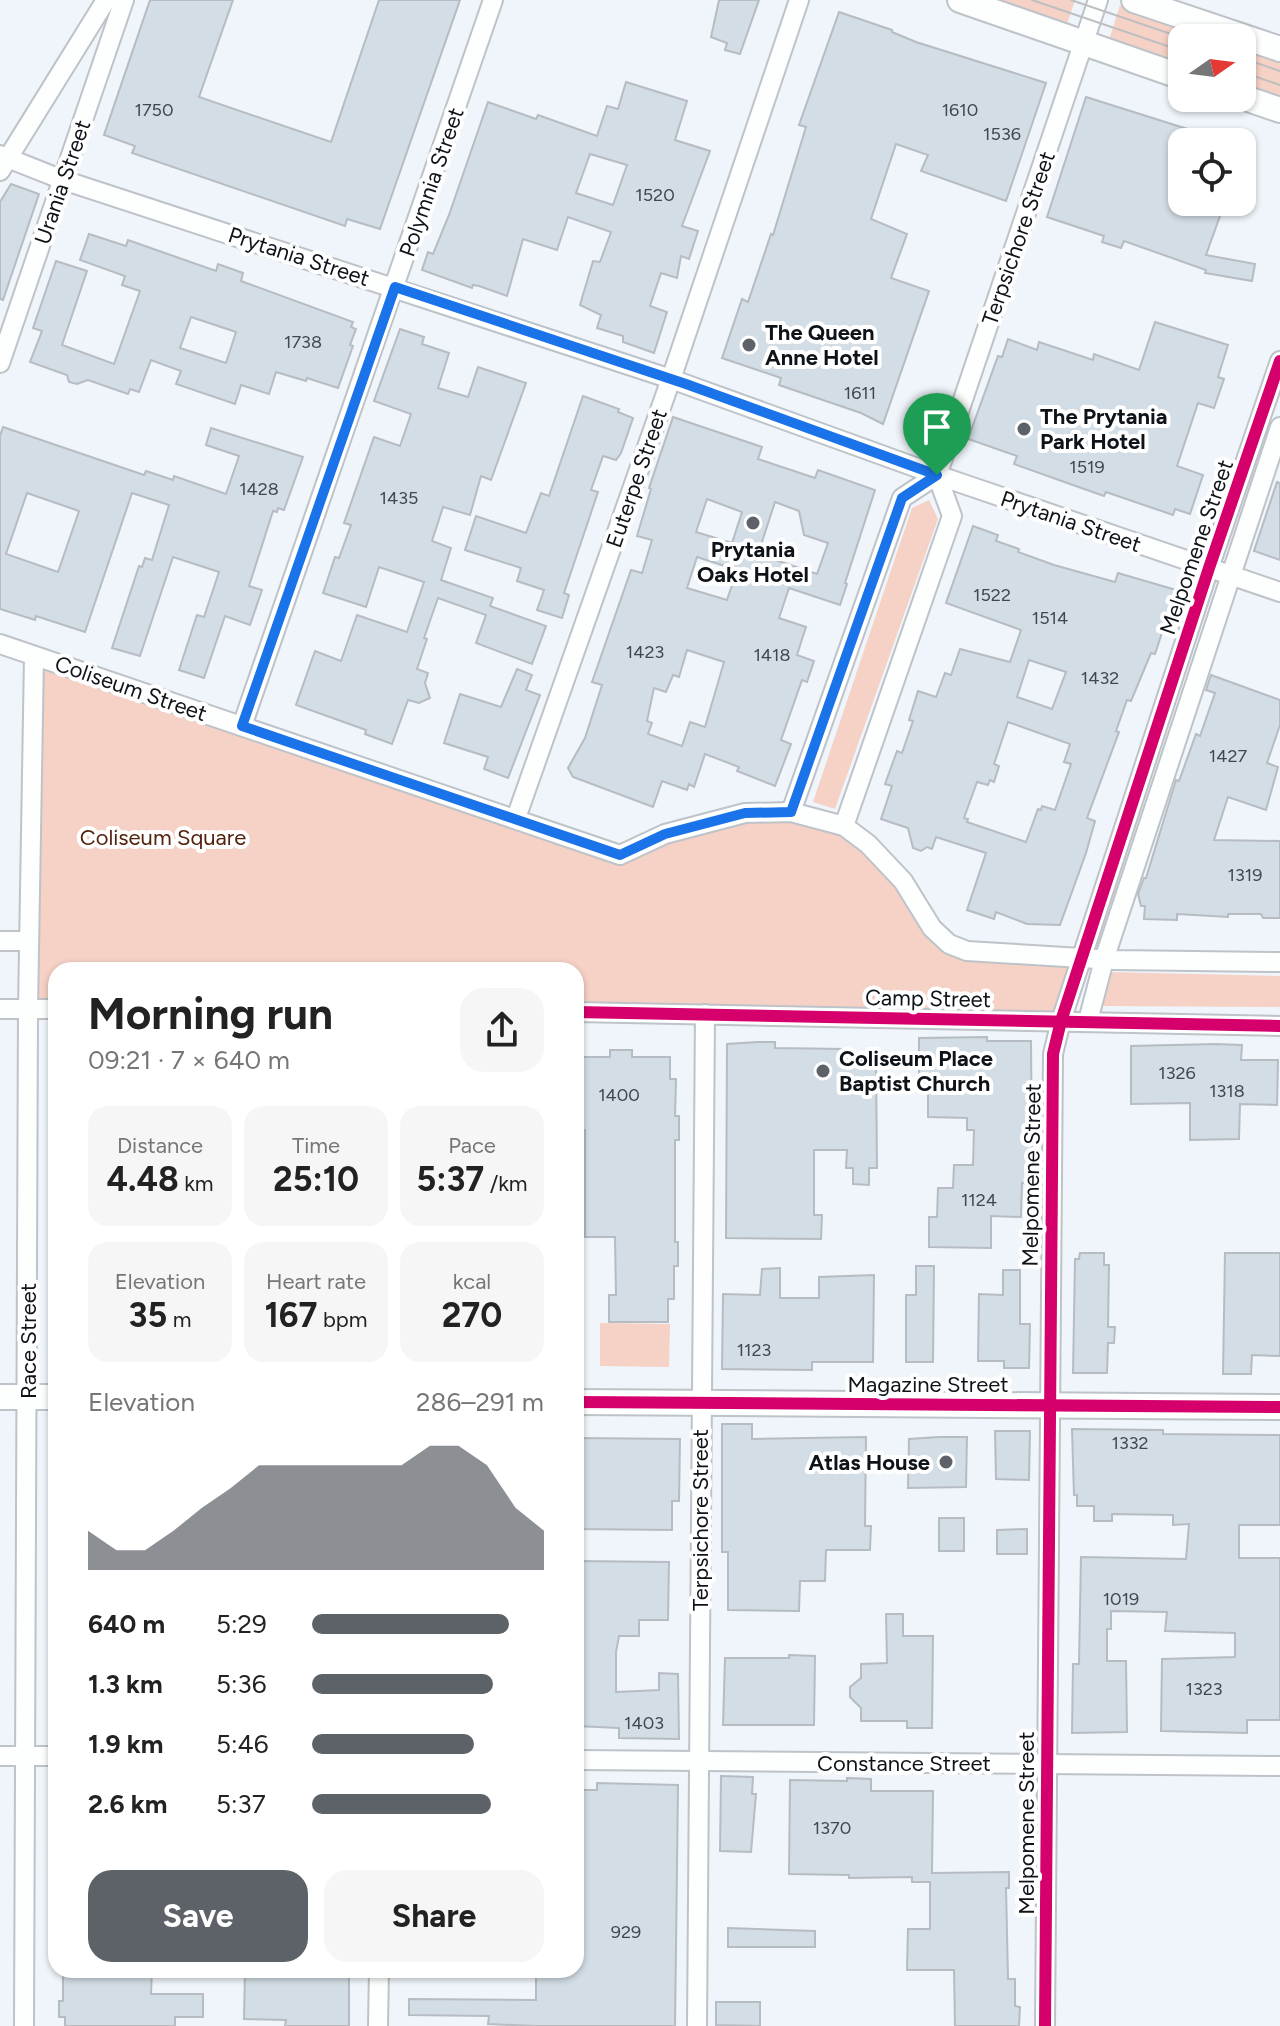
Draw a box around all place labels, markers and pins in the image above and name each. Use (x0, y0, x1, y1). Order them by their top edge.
place label: The Queen Anne Hotel (765, 319, 879, 371)
marker: The Queen Anne Hotel (740, 336, 758, 354)
pin (903, 393, 971, 475)
place label: The Prytania Park Hotel (1040, 403, 1167, 455)
marker: The Prytania Park Hotel (1015, 420, 1033, 438)
marker: Prytania Oaks Hotel (744, 514, 762, 532)
place label: Prytania Oaks Hotel (697, 536, 809, 588)
place label: Coliseum Place Baptist Church (839, 1045, 993, 1097)
marker: Coliseum Place Baptist Church (814, 1062, 832, 1080)
place label: Atlas House (809, 1449, 930, 1476)
marker: Atlas House (937, 1453, 955, 1471)

